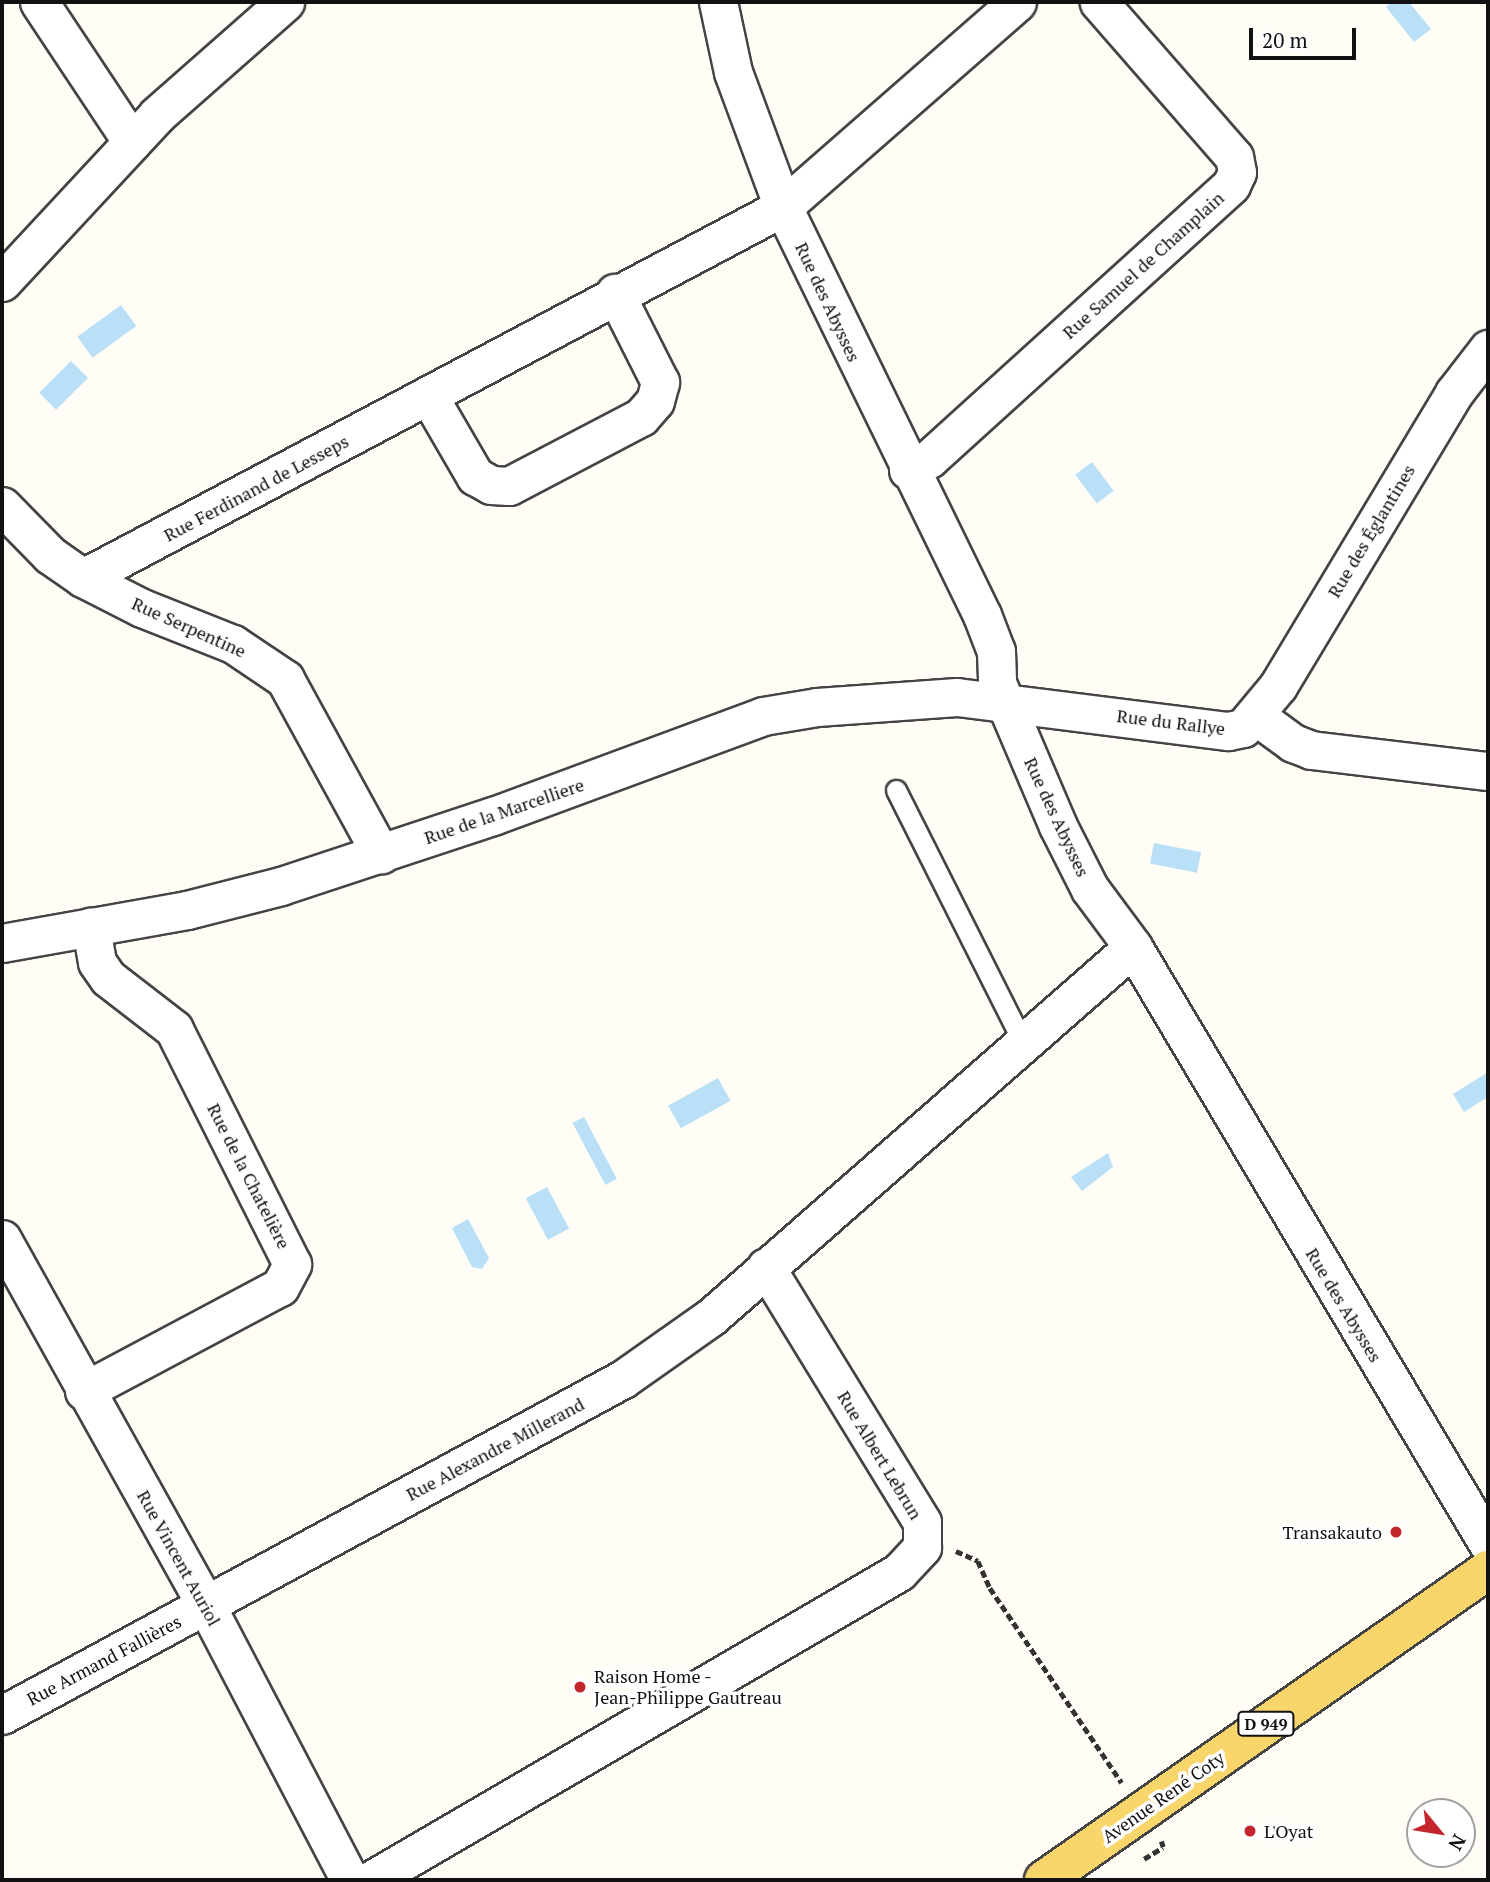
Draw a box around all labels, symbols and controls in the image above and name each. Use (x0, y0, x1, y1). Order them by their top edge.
scale bar (1252, 14, 1359, 58)
text: 20 m (1262, 26, 1308, 54)
street label: Rue Samuel de Champlain (1058, 187, 1228, 343)
street label: Rue des Abysses (791, 239, 865, 365)
street label: Rue Ferdinand de Lesseps (160, 430, 352, 546)
street label: Rue des Églantines (1323, 461, 1419, 601)
street label: Rue Serpentine (129, 592, 249, 662)
street label: Rue du Rallye (1116, 705, 1226, 739)
street label: Rue des Abysses (1020, 754, 1094, 880)
street label: Rue de la Marcelliere (421, 774, 587, 848)
street label: Rue de la Chatelière (203, 1100, 295, 1252)
street label: Rue des Abysses (1301, 1244, 1387, 1366)
street label: Rue Albert Lebrun (833, 1387, 927, 1523)
street label: Rue Alexandre Millerand (402, 1393, 588, 1505)
street label: Rue Vincent Auriol (133, 1486, 225, 1630)
place label: Transakauto (1282, 1521, 1382, 1543)
marker: Transakauto (1388, 1524, 1404, 1540)
street label: Rue Armand Fallières (23, 1610, 185, 1710)
place label: Raison Home - Jean-Philippe Gautreau (594, 1666, 782, 1708)
marker: Raison Home - Jean-Philippe Gautreau (572, 1679, 588, 1695)
road number: D 949 (1236, 1712, 1296, 1736)
street label: Avenue René Coty (1098, 1747, 1228, 1847)
north arrow (1406, 1798, 1476, 1868)
place label: L'Oyat (1264, 1820, 1313, 1842)
marker: L'Oyat (1242, 1823, 1258, 1839)
text: N (1443, 1830, 1472, 1855)

